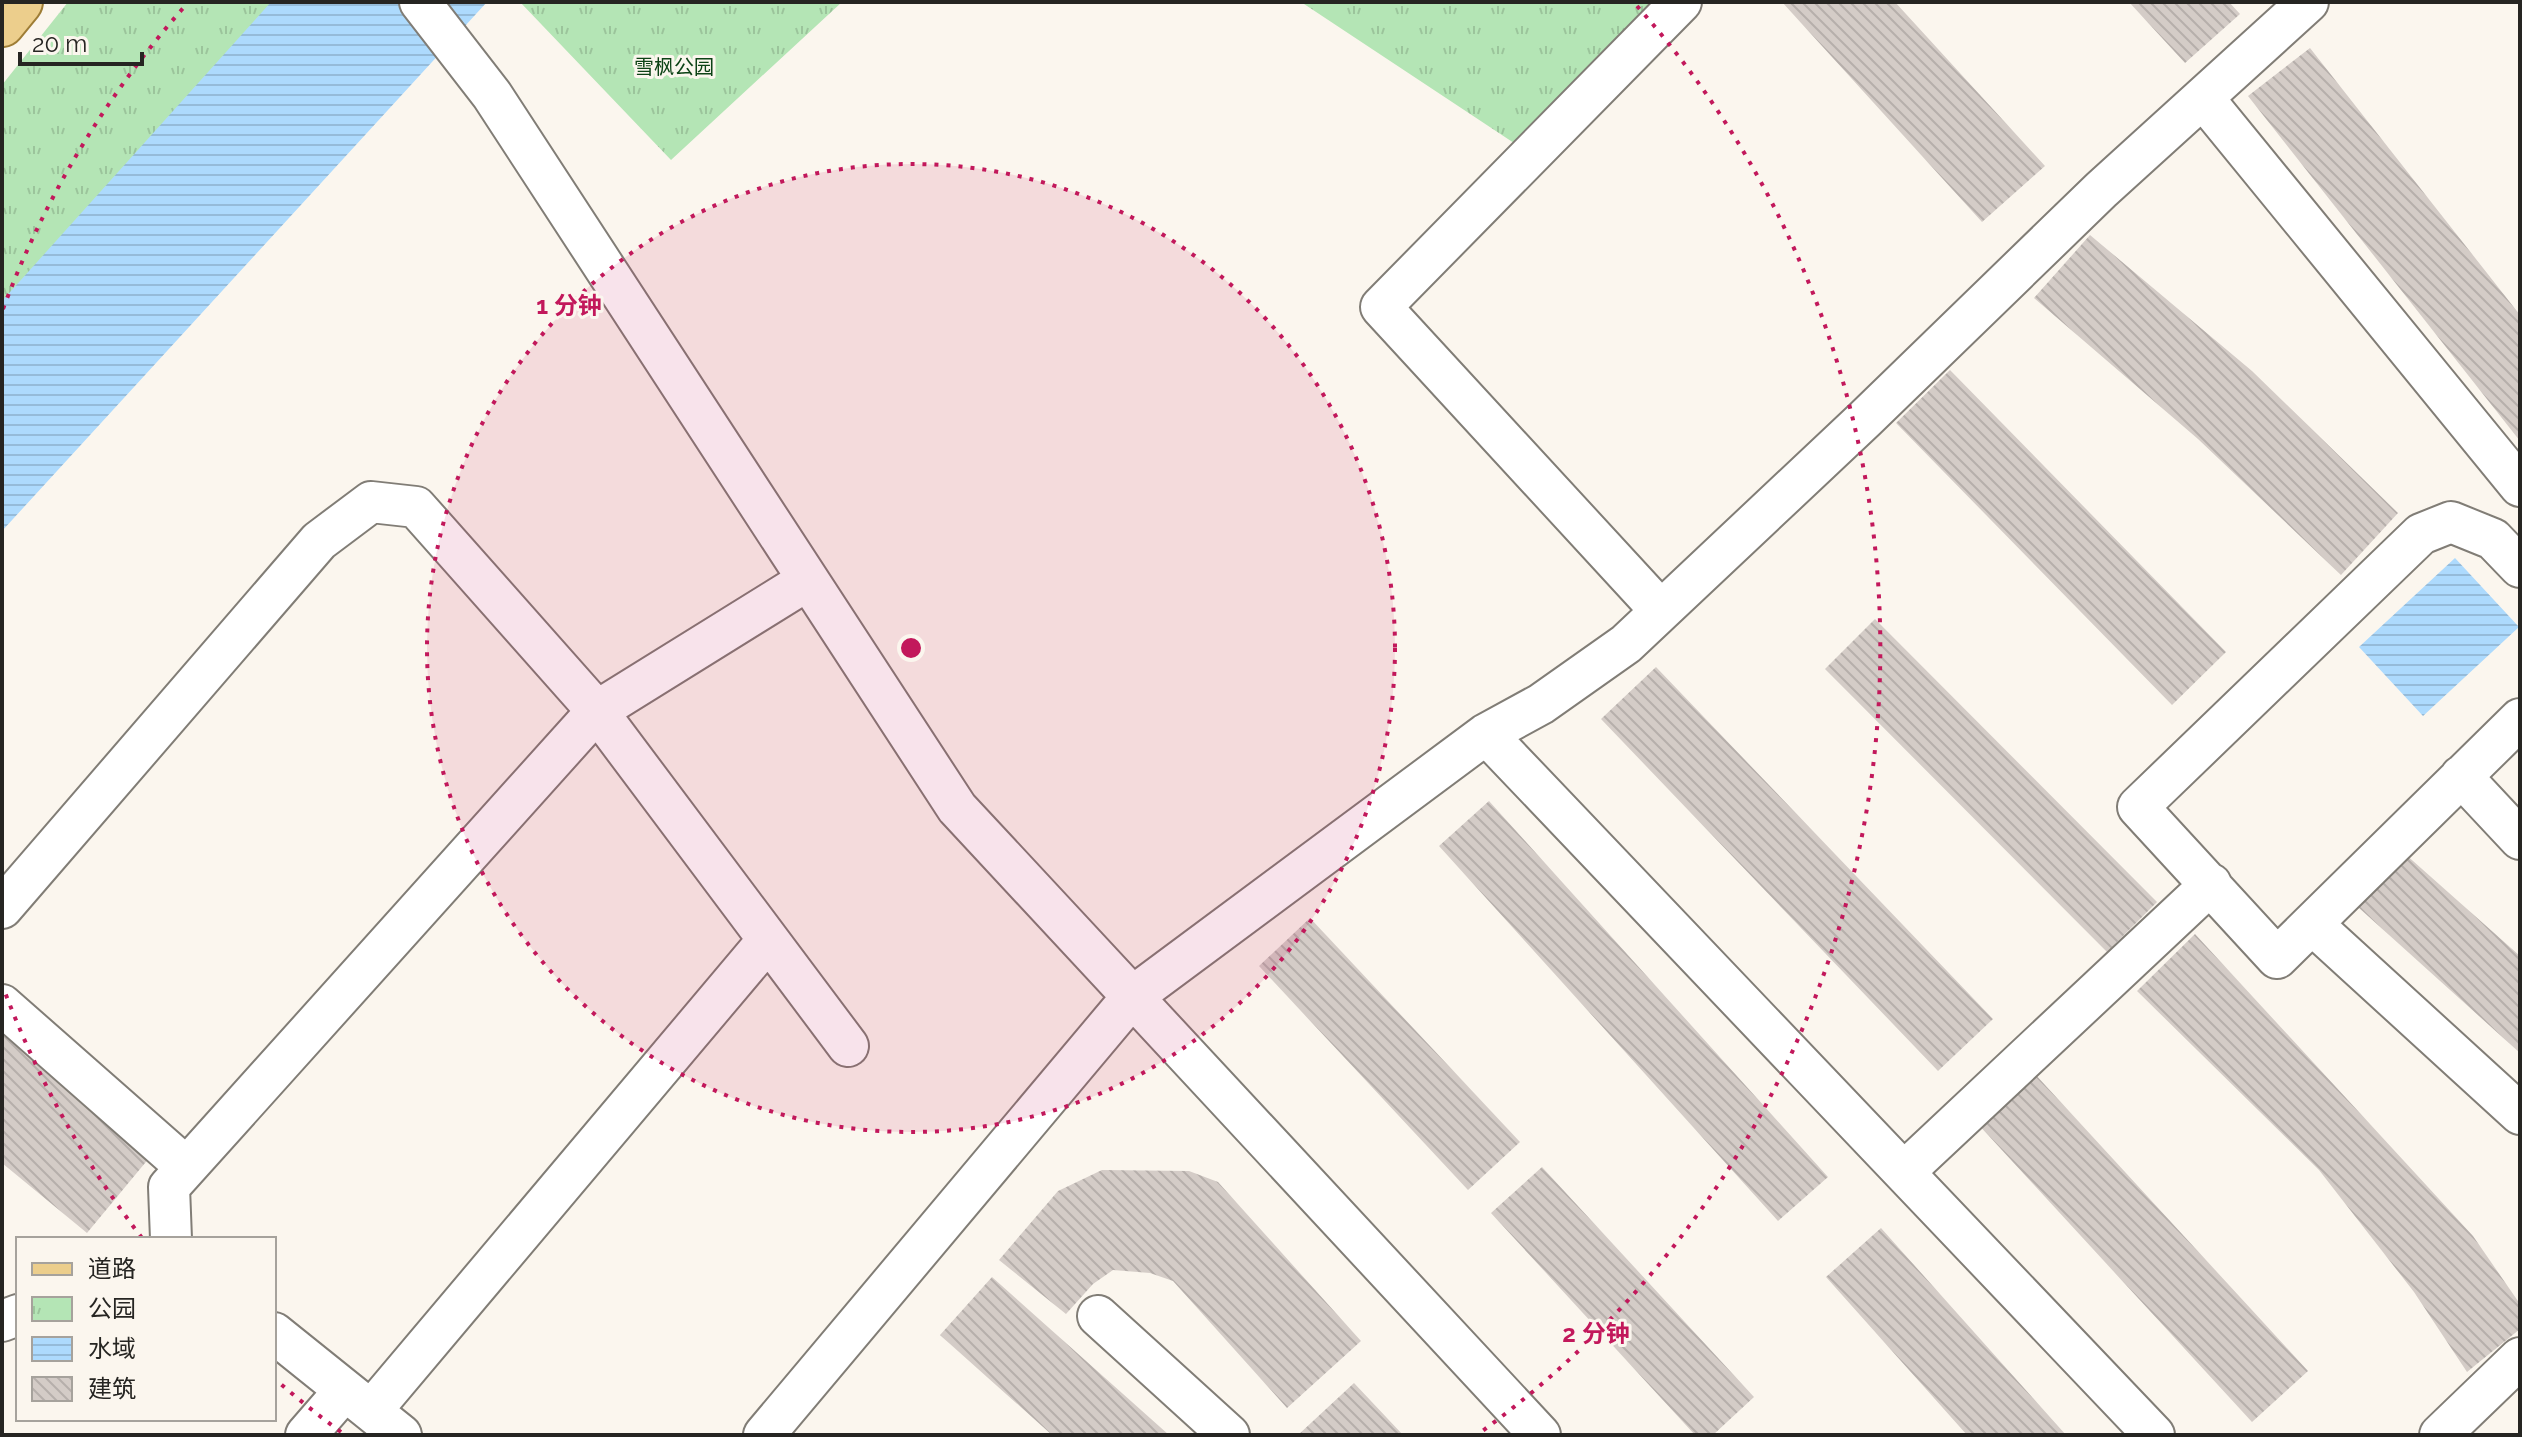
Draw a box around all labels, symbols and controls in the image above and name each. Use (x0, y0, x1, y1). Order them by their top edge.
scale bar (20, 16, 142, 66)
text: 20 m (32, 29, 87, 58)
park label: 雪枫公园 (634, 55, 714, 79)
text: 1 分钟 (536, 291, 602, 320)
centre of rings (897, 634, 925, 662)
legend (16, 1237, 276, 1421)
text: 道路 (88, 1254, 136, 1283)
text: 公园 (88, 1294, 136, 1323)
text: 2 分钟 (1562, 1319, 1630, 1348)
text: 水域 (88, 1334, 136, 1363)
text: 建筑 (88, 1374, 136, 1403)

